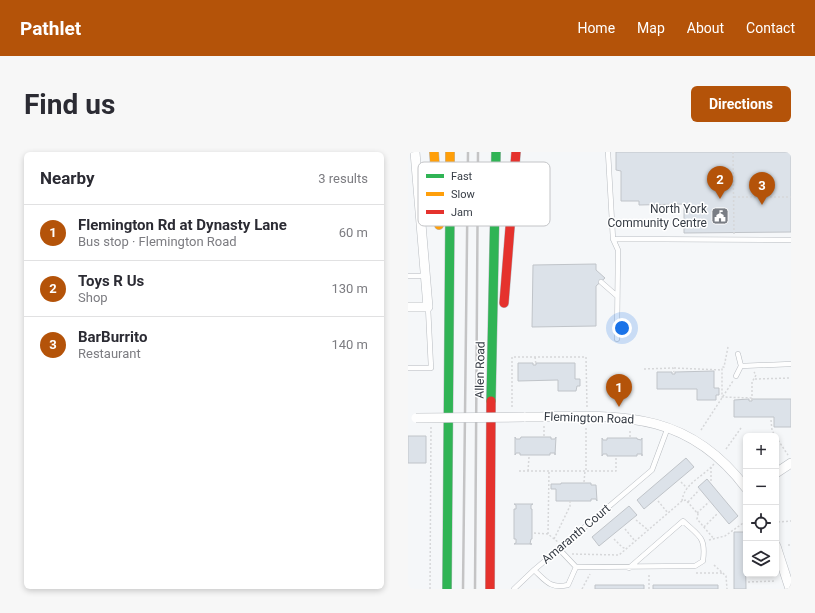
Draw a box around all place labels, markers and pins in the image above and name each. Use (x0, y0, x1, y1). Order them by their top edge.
pin: 2 (707, 166, 733, 199)
pin: 3 (749, 172, 775, 205)
place label: North York Community Centre (608, 202, 708, 230)
public building icon: North York Community Centre (710, 206, 730, 226)
pin: 1 (606, 374, 632, 407)

